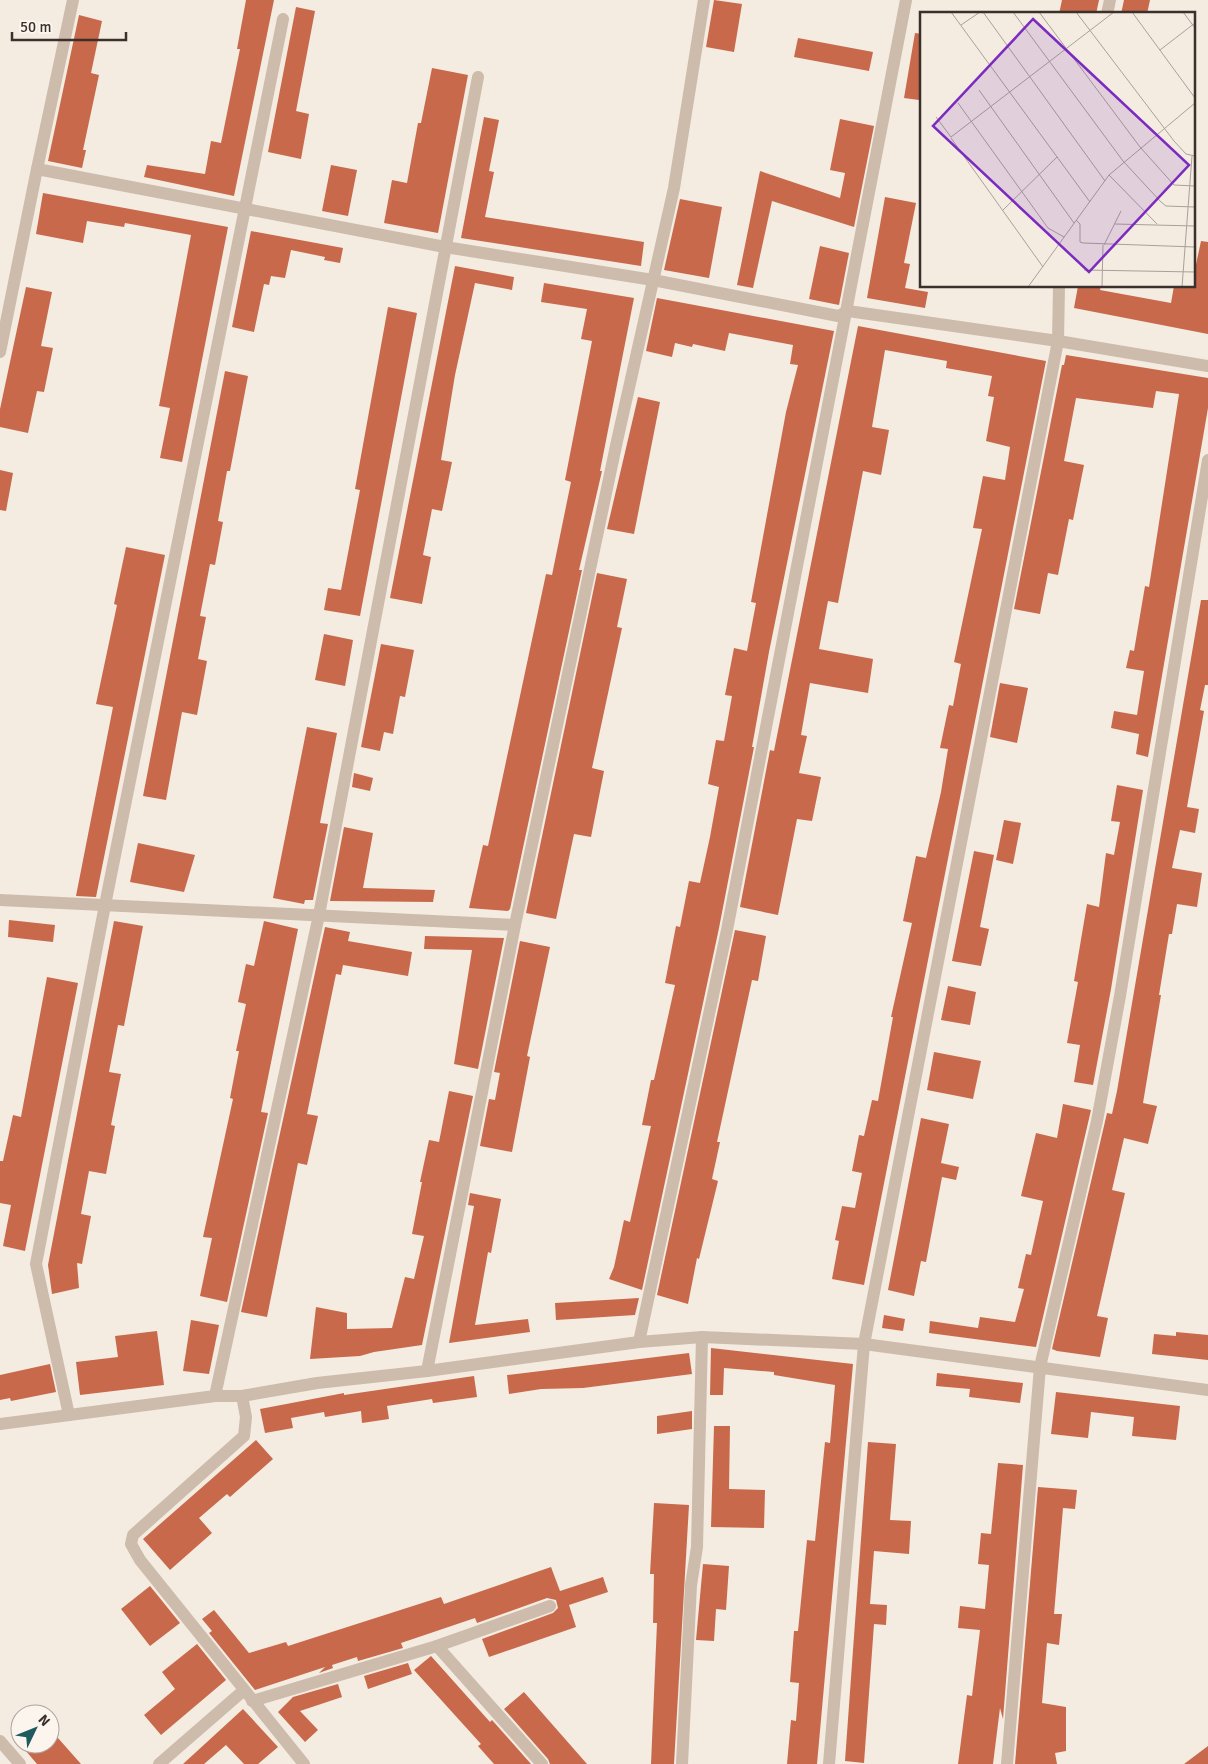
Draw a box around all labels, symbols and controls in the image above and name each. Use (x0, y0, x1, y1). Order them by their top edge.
scale bar (12, 10, 126, 42)
inset map (920, 12, 1196, 288)
text: 50 m (20, 18, 51, 36)
north arrow (10, 1704, 60, 1754)
text: N (35, 1711, 54, 1730)

